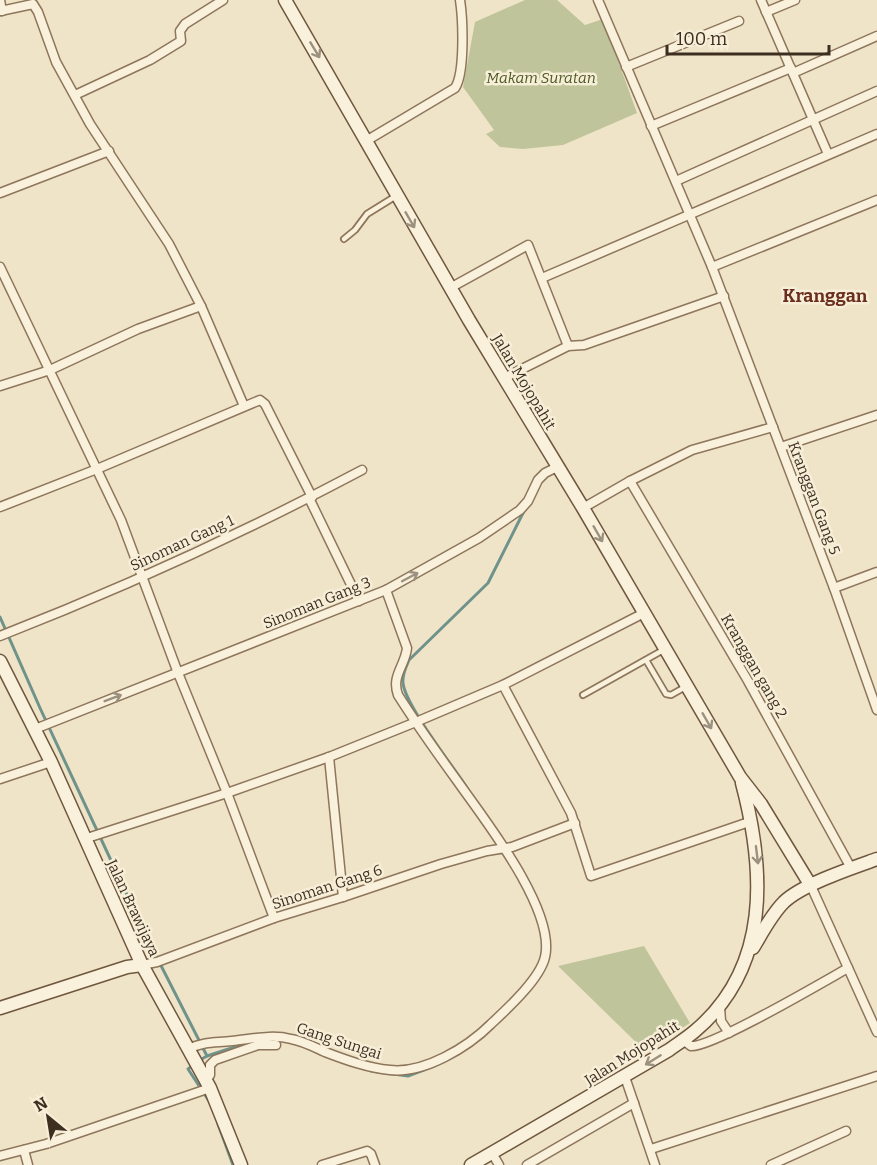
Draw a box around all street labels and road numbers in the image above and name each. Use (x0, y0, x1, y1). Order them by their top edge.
street label: Jalan Mojopahit (488, 330, 560, 434)
street label: Kranggan Gang 5 (784, 439, 844, 557)
street label: Sinoman Gang 1 (127, 511, 237, 575)
street label: Sinoman Gang 3 (260, 573, 374, 633)
street label: Kranggan gang 2 (717, 611, 791, 721)
street label: Jalan Brawijaya (102, 856, 163, 959)
street label: Sinoman Gang 6 (270, 861, 385, 913)
street label: Jalan Mojopahit (580, 1016, 683, 1090)
street label: Gang Sungai (294, 1019, 384, 1063)

